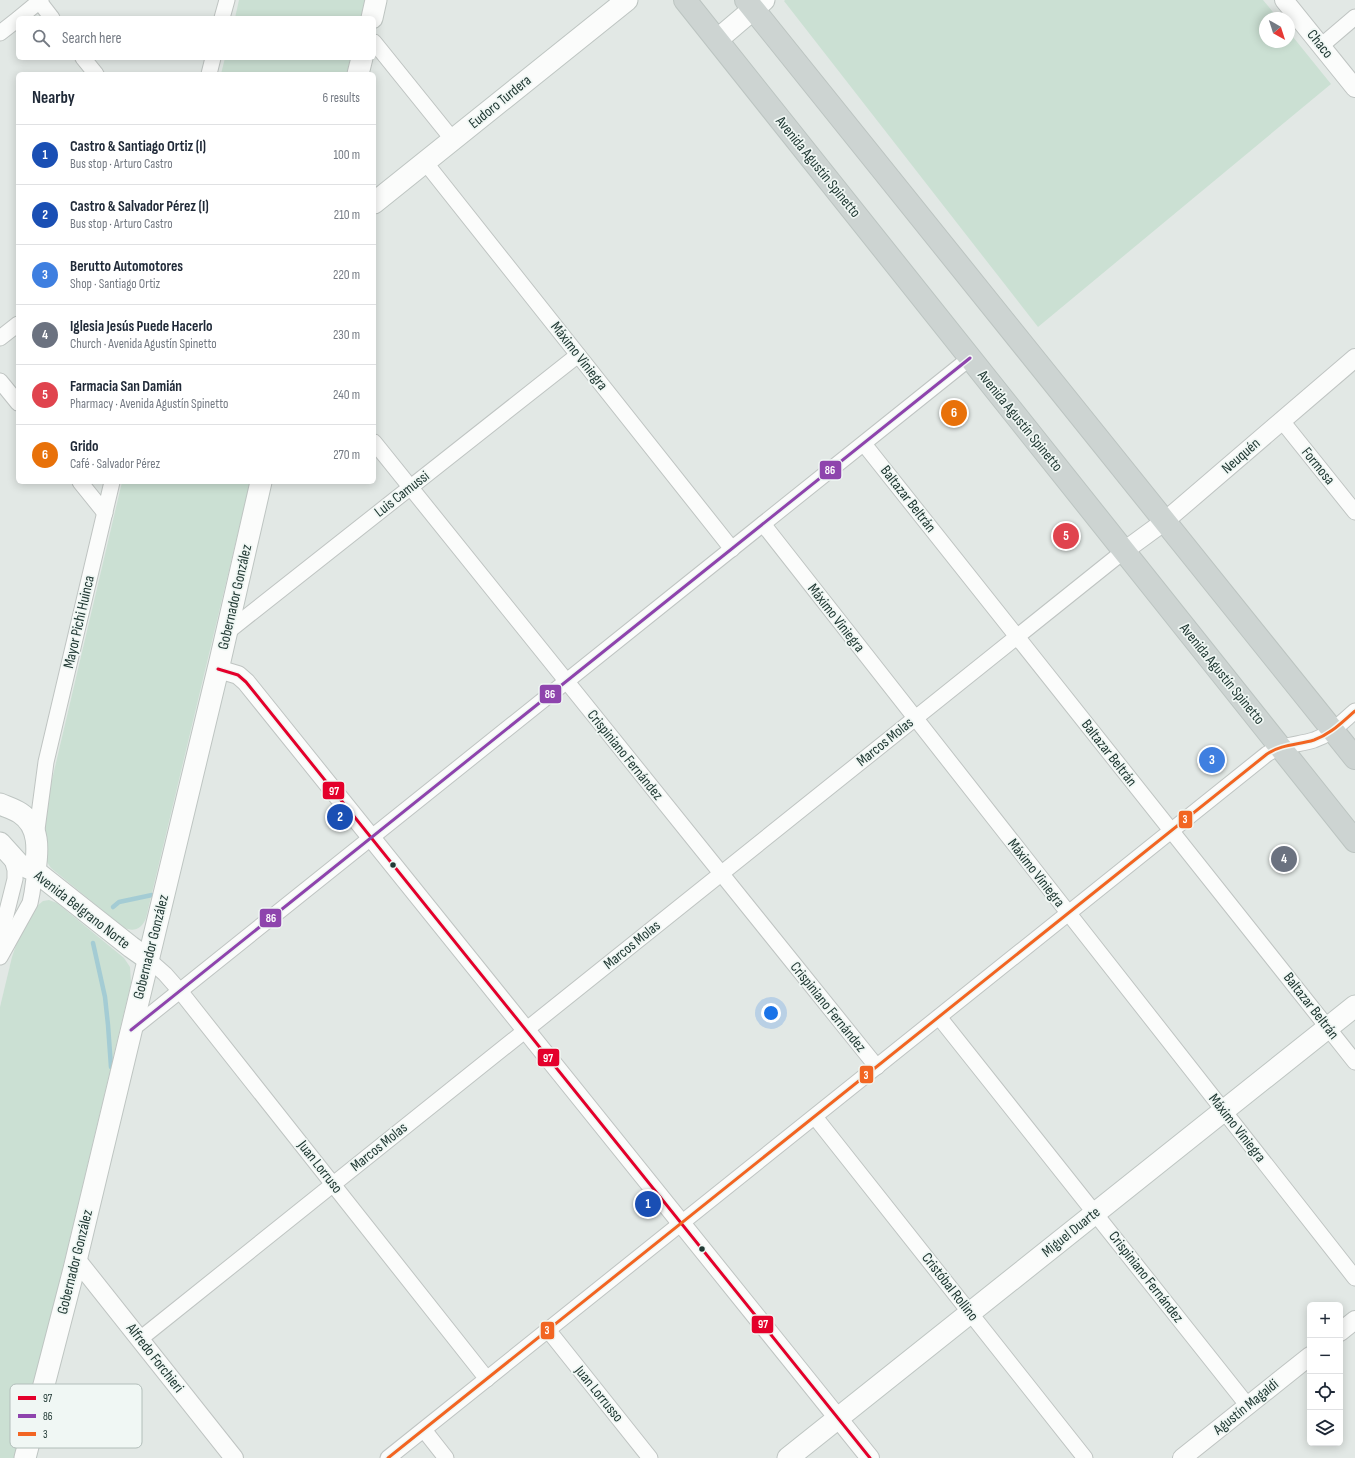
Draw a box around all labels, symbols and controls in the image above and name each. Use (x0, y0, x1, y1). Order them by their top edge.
north arrow (1259, 12, 1295, 48)
search box (16, 16, 376, 60)
street label: Chaco (1303, 26, 1337, 62)
icon: search (30, 27, 52, 49)
text: Search here (62, 29, 122, 48)
street label: Eudoro Turdera (465, 71, 535, 133)
text: Nearby (32, 88, 75, 108)
text: 6 results (322, 90, 360, 106)
street label: Avenida Agustín Spinetto (771, 112, 865, 222)
text: Castro & Santiago Ortiz (I) (70, 137, 206, 156)
text: 1 (42, 147, 48, 163)
text: 100 m (333, 147, 360, 163)
text: Bus stop · Arturo Castro (70, 156, 173, 172)
text: Castro & Salvador Pérez (I) (70, 197, 209, 216)
text: 2 (42, 207, 48, 223)
text: 210 m (334, 207, 360, 223)
text: Bus stop · Arturo Castro (70, 216, 173, 232)
text: Berutto Automotores (70, 257, 183, 276)
text: 3 (42, 267, 48, 283)
text: 220 m (333, 267, 360, 283)
text: Shop · Santiago Ortiz (70, 276, 160, 292)
text: Iglesia Jesús Puede Hacerlo (70, 317, 213, 336)
street label: Máximo Viniegra (546, 318, 612, 394)
text: 4 (42, 327, 48, 343)
text: 230 m (333, 327, 360, 343)
text: Church · Avenida Agustín Spinetto (70, 336, 217, 352)
street label: Avenida Agustín Spinetto (973, 366, 1067, 476)
text: Farmacia San Damián (70, 377, 182, 396)
text: 5 (42, 387, 48, 403)
text: 240 m (333, 387, 360, 403)
text: Pharmacy · Avenida Agustín Spinetto (70, 396, 228, 412)
pin: 6 (941, 398, 967, 428)
street label: Neuquén (1218, 434, 1264, 478)
text: Grido (70, 437, 99, 456)
street label: Formosa (1297, 443, 1339, 489)
text: 6 (42, 447, 48, 463)
text: 270 m (333, 447, 360, 463)
text: Café · Salvador Pérez (70, 456, 160, 472)
line badge: 86 (819, 460, 842, 480)
street label: Baltazar Beltrán (876, 462, 940, 536)
text: 86 (825, 464, 835, 477)
street label: Luis Camussi (371, 467, 433, 521)
pin: 5 (1053, 521, 1079, 551)
street label: Gobernador González (214, 542, 256, 651)
street label: Mayor Pichi Huinca (59, 574, 99, 670)
street label: Máximo Viniegra (803, 580, 869, 656)
street label: Avenida Agustín Spinetto (1175, 619, 1269, 729)
line badge: 86 (539, 684, 562, 704)
text: 86 (545, 688, 555, 701)
street label: Crispiniano Fernández (583, 706, 668, 805)
street label: Marcos Molas (853, 713, 917, 771)
street label: Baltazar Beltrán (1077, 716, 1141, 790)
pin: 3 (1199, 745, 1225, 775)
line badge: 97 (322, 781, 345, 800)
text: 97 (329, 785, 339, 798)
pin: 2 (327, 802, 353, 832)
line badge: 3 (1178, 810, 1193, 829)
text: 3 (1183, 813, 1188, 826)
street label: Máximo Viniegra (1003, 835, 1069, 911)
pin: 4 (1271, 844, 1297, 874)
unlabelled marker (388, 860, 398, 870)
street label: Avenida Belgrano Norte (29, 866, 134, 953)
street label: Gobernador González (129, 892, 173, 1001)
line badge: 86 (259, 908, 282, 928)
text: 86 (266, 912, 276, 925)
street label: Marcos Molas (600, 916, 664, 974)
street label: Crispiniano Fernández (786, 958, 871, 1057)
street label: Baltazar Beltrán (1279, 969, 1343, 1043)
your location (761, 1003, 781, 1023)
line badge: 97 (537, 1048, 560, 1067)
text: 97 (543, 1052, 553, 1065)
line badge: 3 (859, 1065, 874, 1084)
text: 3 (864, 1069, 869, 1082)
street label: Máximo Viniegra (1204, 1090, 1270, 1166)
street label: Marcos Molas (347, 1118, 411, 1176)
street label: Juan Lorruso (293, 1136, 347, 1197)
pin: 1 (635, 1189, 661, 1219)
street label: Miguel Duarte (1038, 1203, 1104, 1261)
street label: Gobernador González (53, 1207, 97, 1316)
street label: Crispiniano Fernández (1104, 1227, 1188, 1327)
unlabelled marker (697, 1244, 707, 1254)
street label: Cristóbal Rollino (917, 1249, 983, 1325)
map controls (1307, 1302, 1343, 1446)
button: + (1307, 1302, 1343, 1338)
line badge: 97 (751, 1315, 774, 1334)
text: 97 (758, 1318, 768, 1331)
street label: Alfredo Forchieri (121, 1319, 188, 1397)
line badge: 3 (540, 1321, 555, 1340)
text: 3 (545, 1324, 550, 1337)
button: − (1307, 1338, 1343, 1374)
street label: Juan Lorrusso (570, 1361, 628, 1426)
button: locate (1307, 1374, 1343, 1410)
street label: Agustín Magaldi (1209, 1375, 1283, 1440)
legend (10, 1384, 142, 1448)
text: 97 (43, 1392, 53, 1405)
text: 86 (43, 1410, 53, 1423)
button: layers (1307, 1410, 1343, 1446)
text: 3 (43, 1428, 48, 1441)

